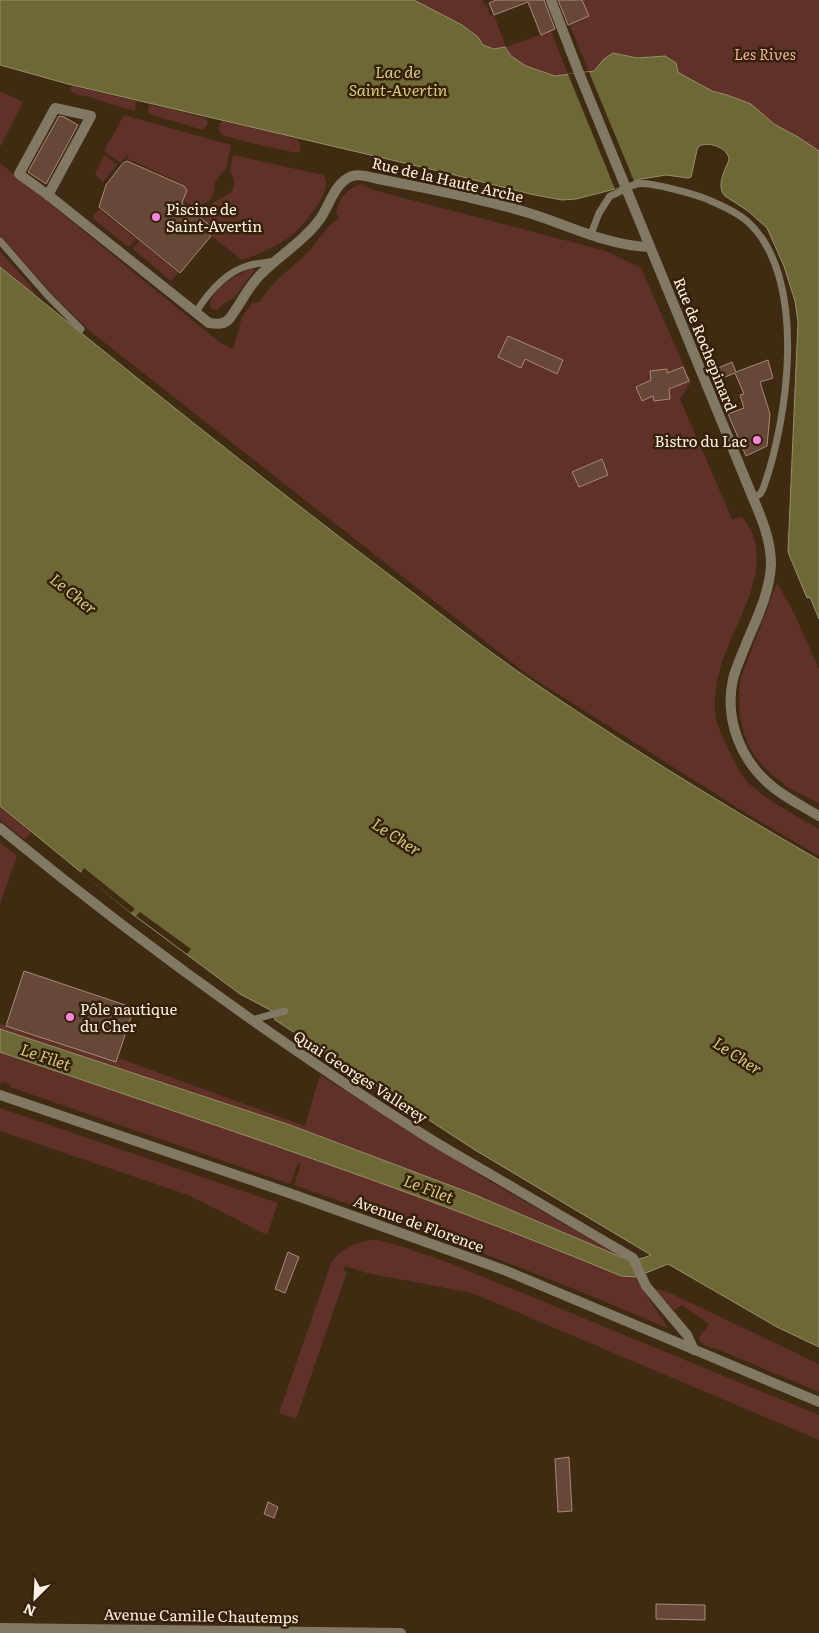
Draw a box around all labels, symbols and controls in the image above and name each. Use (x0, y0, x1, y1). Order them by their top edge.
park label: Les Rives (734, 42, 796, 65)
water label: Lac de Saint-Avertin (349, 59, 448, 101)
street label: Rue de la Haute Arche (370, 150, 526, 208)
place label: Piscine de Saint-Avertin (166, 197, 262, 237)
marker: Piscine de Saint-Avertin (150, 211, 162, 223)
street label: Rue de Rochepinard (669, 274, 743, 414)
place label: Bistro du Lac (654, 429, 748, 452)
marker: Bistro du Lac (751, 434, 763, 446)
water label: Le Cher (45, 567, 103, 619)
water label: Le Cher (368, 811, 426, 861)
place label: Pôle nautique du Cher (80, 997, 177, 1037)
marker: Pôle nautique du Cher (64, 1011, 76, 1023)
street label: Quai Georges Vallerey (289, 1024, 433, 1128)
water label: Le Cher (709, 1030, 767, 1080)
water label: Le Filet (18, 1036, 75, 1076)
water label: Le Filet (400, 1168, 458, 1209)
street label: Avenue de Florence (350, 1189, 488, 1257)
north arrow (10, 1573, 60, 1623)
text: N (20, 1599, 39, 1622)
street label: Avenue Camille Chautemps (103, 1602, 299, 1628)

